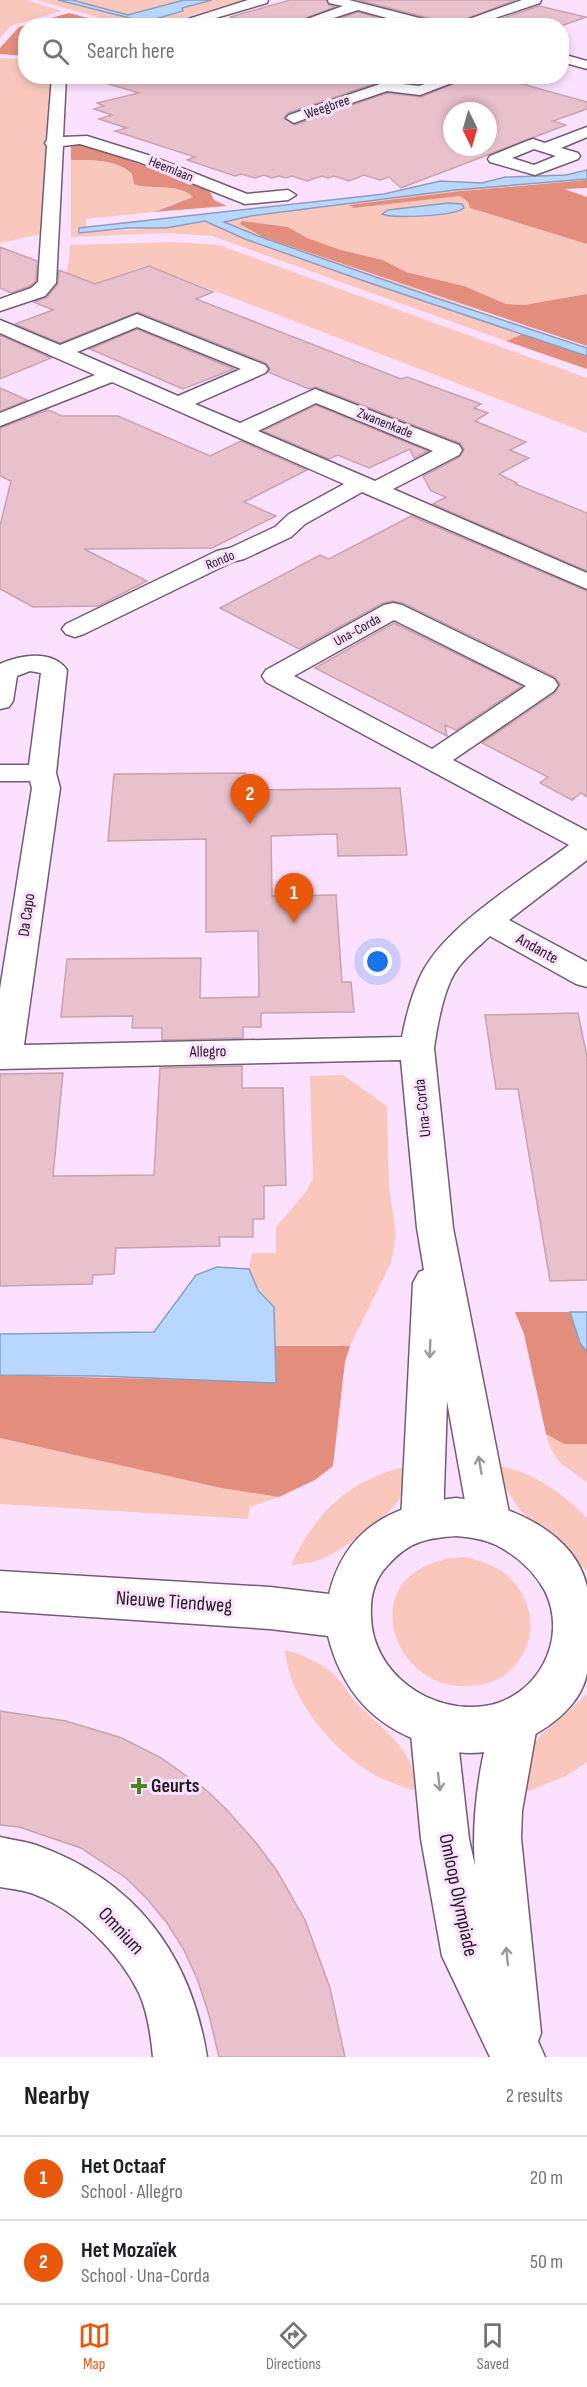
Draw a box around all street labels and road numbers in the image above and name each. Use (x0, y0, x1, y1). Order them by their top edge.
street label: Weegbree (302, 91, 352, 123)
street label: Heemlaan (146, 152, 196, 186)
street label: Zwanenkade (355, 404, 415, 442)
street label: Rondo (203, 546, 237, 573)
street label: Una-Corda (331, 610, 383, 650)
street label: Da Capo (15, 892, 39, 938)
street label: Andante (512, 929, 561, 968)
street label: Allegro (188, 1042, 227, 1062)
street label: Una-Corda (411, 1078, 435, 1138)
street label: Nieuwe Tiendweg (115, 1586, 233, 1618)
street label: Omloop Olympiade (433, 1832, 483, 1958)
street label: Omnium (93, 1902, 149, 1960)

